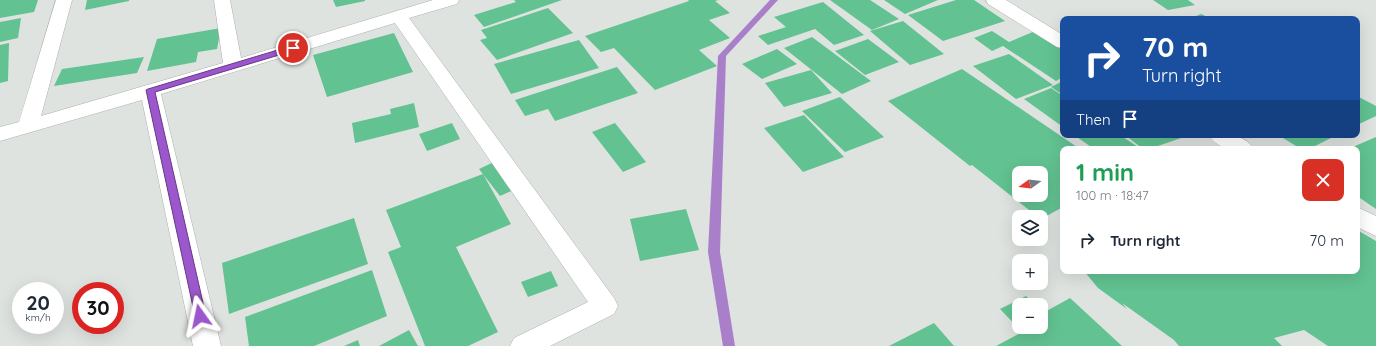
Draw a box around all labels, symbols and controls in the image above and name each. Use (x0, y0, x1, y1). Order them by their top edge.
text: 70 m (1142, 29, 1208, 64)
pin (276, 31, 310, 65)
icon: right (1076, 32, 1128, 84)
icon: arrive (282, 37, 304, 59)
text: Turn right (1142, 64, 1222, 87)
icon: arrive (1119, 108, 1141, 130)
text: Then (1076, 110, 1111, 129)
text: 1 min (1076, 157, 1134, 187)
button: close (1302, 159, 1344, 201)
north arrow (1012, 166, 1048, 202)
map controls (1012, 166, 1048, 334)
text: 100 m · 18:47 (1076, 187, 1149, 203)
button: layers (1012, 210, 1048, 246)
icon: right (1076, 229, 1098, 251)
text: Turn right (1110, 231, 1181, 250)
text: 70 m (1310, 231, 1344, 250)
button: + (1012, 254, 1048, 290)
speed limit sign: 30 (72, 282, 124, 334)
text: 20 (26, 290, 50, 315)
position arrow (179, 295, 221, 337)
button: − (1012, 298, 1048, 334)
text: km/h (25, 311, 51, 324)

